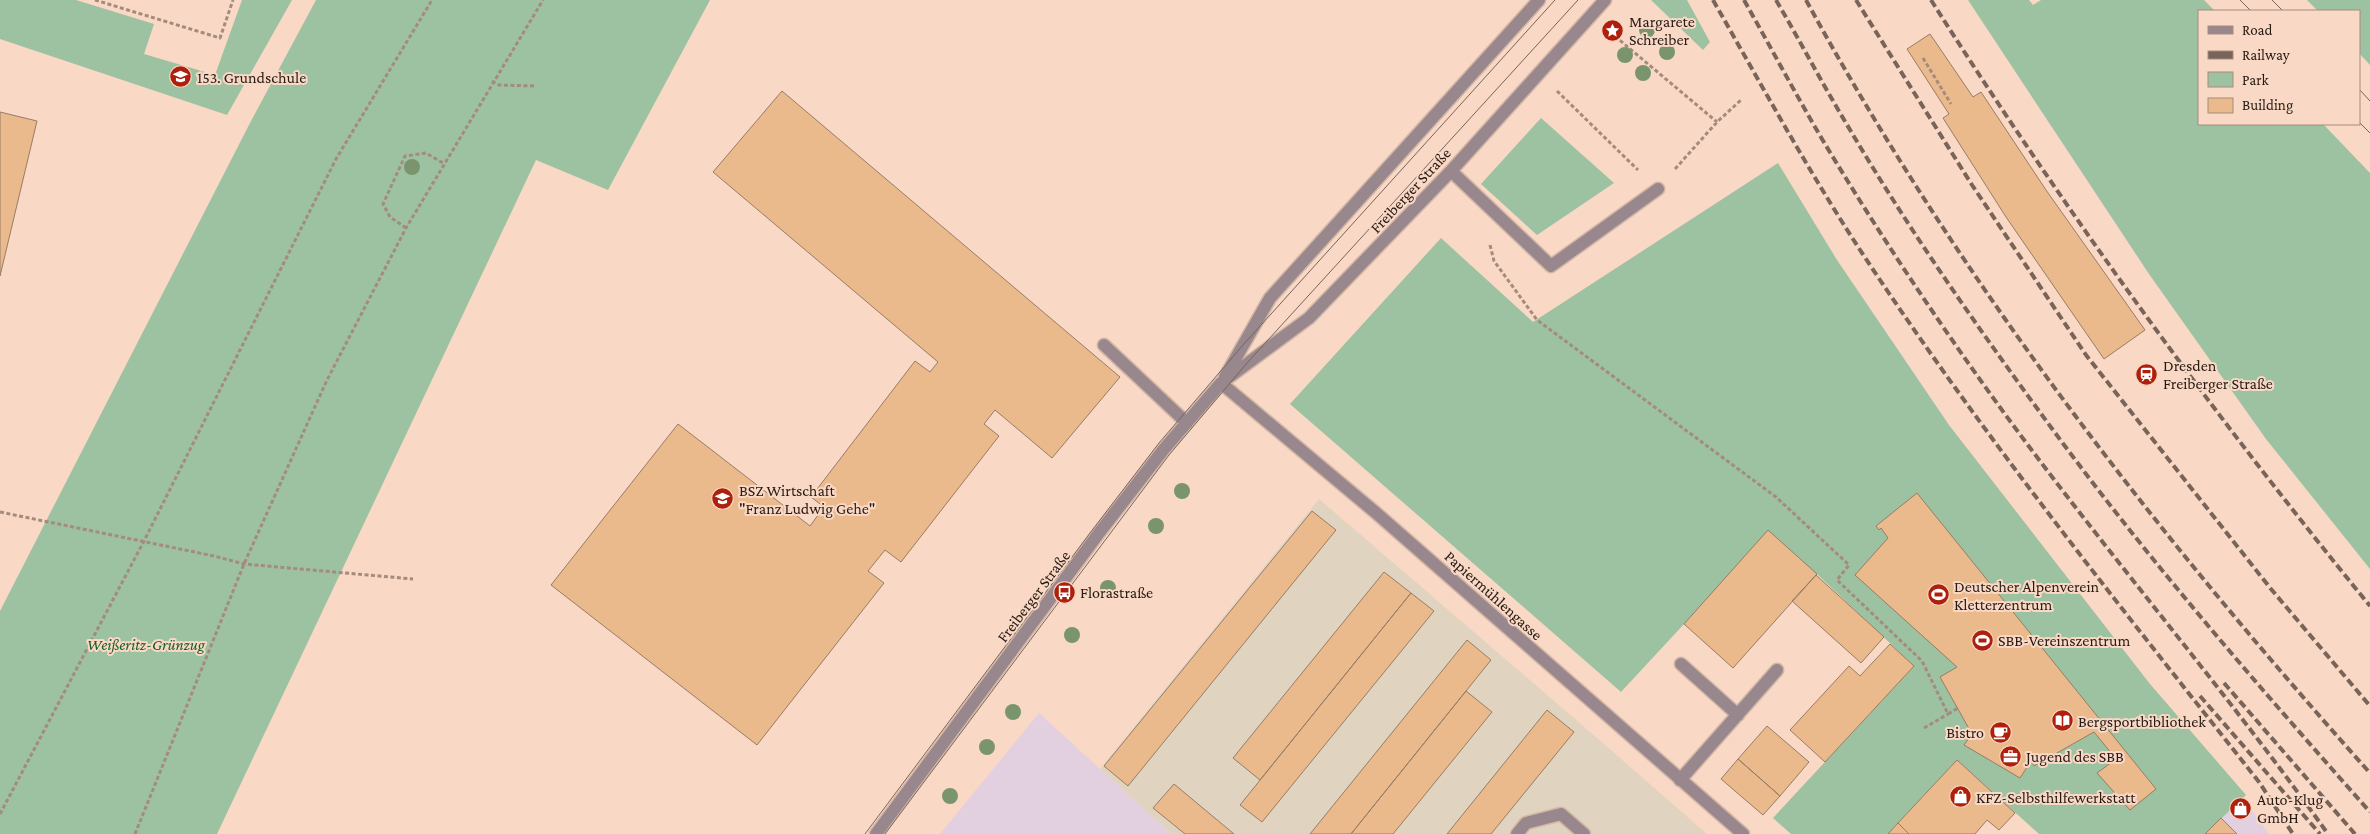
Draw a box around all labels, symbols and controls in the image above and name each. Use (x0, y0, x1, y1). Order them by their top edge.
legend (2198, 10, 2360, 125)
place label: Margarete Schreiber (1629, 13, 1695, 48)
place icon: Margarete Schreiber (1601, 18, 1625, 42)
text: Road (2242, 22, 2273, 38)
text: Railway (2242, 47, 2290, 64)
school or university icon: 153. Grundschule (169, 65, 193, 89)
place label: 153. Grundschule (197, 69, 306, 86)
text: Park (2242, 72, 2269, 88)
text: Building (2242, 97, 2293, 114)
street label: Freiberger Straße (1367, 144, 1455, 237)
place label: Dresden Freiberger Straße (2163, 357, 2273, 393)
station icon: Dresden Freiberger Straße (2135, 362, 2159, 386)
place label: BSZ Wirtschaft "Franz Ludwig Gehe" (739, 482, 875, 518)
school or university icon: BSZ Wirtschaft "Franz Ludwig Gehe" (711, 487, 735, 511)
street label: Freiberger Straße (994, 547, 1074, 646)
street label: Papiermühlengasse (1441, 547, 1546, 644)
place label: Deutscher Alpenverein Kletterzentrum (1954, 578, 2100, 613)
bus stop icon: Florastraße (1052, 580, 1076, 604)
sports icon: Deutscher Alpenverein Kletterzentrum (1926, 583, 1950, 607)
place label: Florastraße (1080, 584, 1153, 601)
sports icon: SBB-Vereinszentrum (1970, 628, 1994, 652)
place label: SBB-Vereinszentrum (1998, 632, 2130, 649)
park label: Weißeritz-Grünzug (87, 636, 206, 654)
library icon: Bergsportbibliothek (2050, 709, 2074, 733)
place label: Bergsportbibliothek (2078, 713, 2206, 731)
cafe icon: Bistro (1988, 720, 2012, 744)
place label: Bistro (1946, 724, 1984, 741)
office icon: Jugend des SBB (1998, 744, 2022, 768)
place label: Jugend des SBB (2024, 748, 2124, 766)
shop icon: KFZ-Selbsthilfewerkstatt (1948, 785, 1972, 809)
place label: KFZ-Selbsthilfewerkstatt (1976, 789, 2136, 806)
place label: Auto-Klug GmbH (2257, 791, 2323, 826)
shop icon: Auto-Klug GmbH (2229, 796, 2253, 820)

